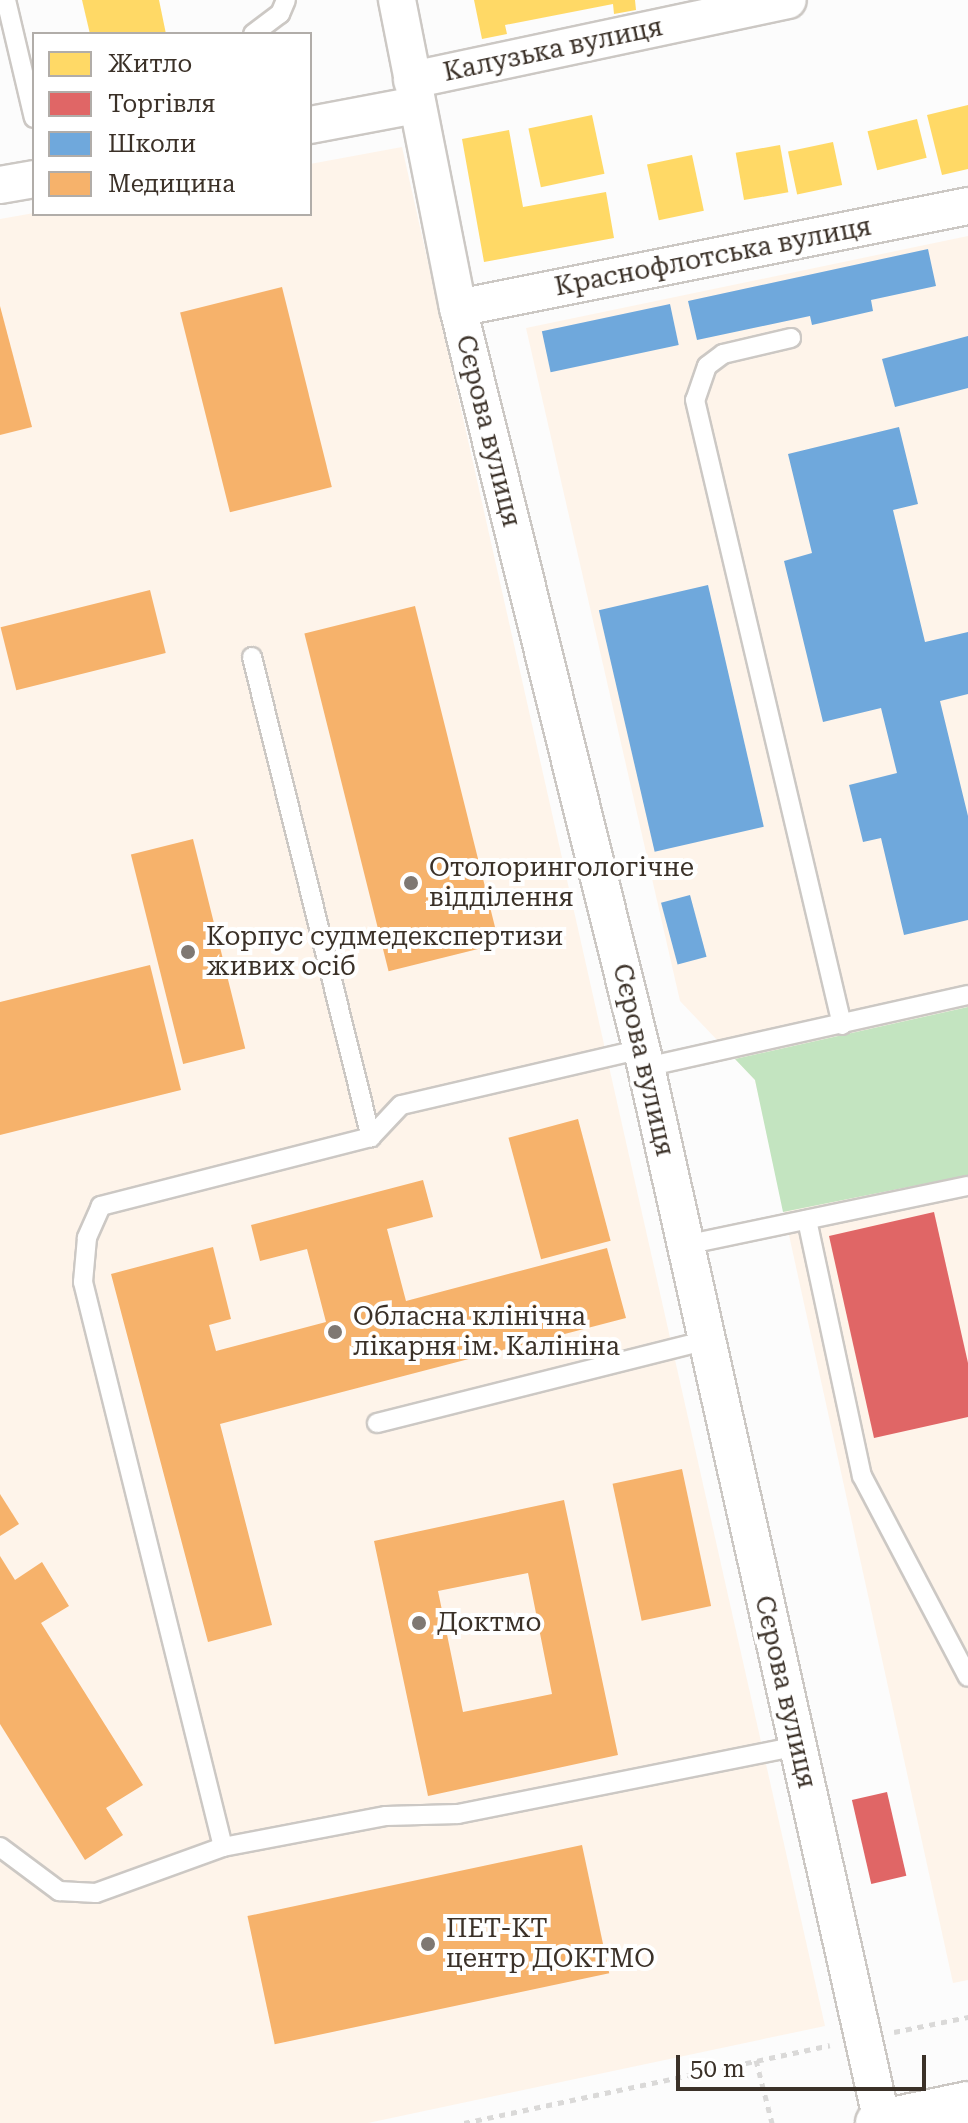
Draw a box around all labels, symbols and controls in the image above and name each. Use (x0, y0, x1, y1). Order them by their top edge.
street label: Калузька вулиця (441, 12, 665, 88)
legend (32, 32, 312, 216)
text: Житло (108, 50, 192, 78)
text: Торгівля (108, 90, 216, 118)
text: Школи (108, 130, 196, 158)
text: Медицина (108, 170, 235, 198)
street label: Краснофлотська вулиця (552, 211, 874, 303)
street label: Сєрова вулиця (449, 332, 527, 530)
place label: Отолорингологічне відділення (429, 852, 694, 914)
marker: Отолорингологічне відділення (400, 872, 422, 894)
place label: Корпус судмедекспертизи живих осіб (206, 921, 563, 982)
marker: Корпус судмедекспертизи живих осіб (177, 941, 199, 963)
street label: Сєрова вулиця (606, 961, 680, 1159)
place label: Обласна клінічна лікарня ім. Калініна (353, 1301, 620, 1362)
marker: Обласна клінічна лікарня ім. Калініна (324, 1321, 346, 1343)
street label: Сєрова вулиця (748, 1593, 822, 1791)
place label: Доктмо (437, 1607, 541, 1639)
marker: Доктмо (408, 1612, 430, 1634)
place label: ПЕТ-КТ центр ДОКТМО (446, 1913, 655, 1974)
marker: ПЕТ-КТ центр ДОКТМО (417, 1933, 439, 1955)
scale bar (680, 2039, 930, 2089)
text: 50 m (690, 2055, 745, 2083)

